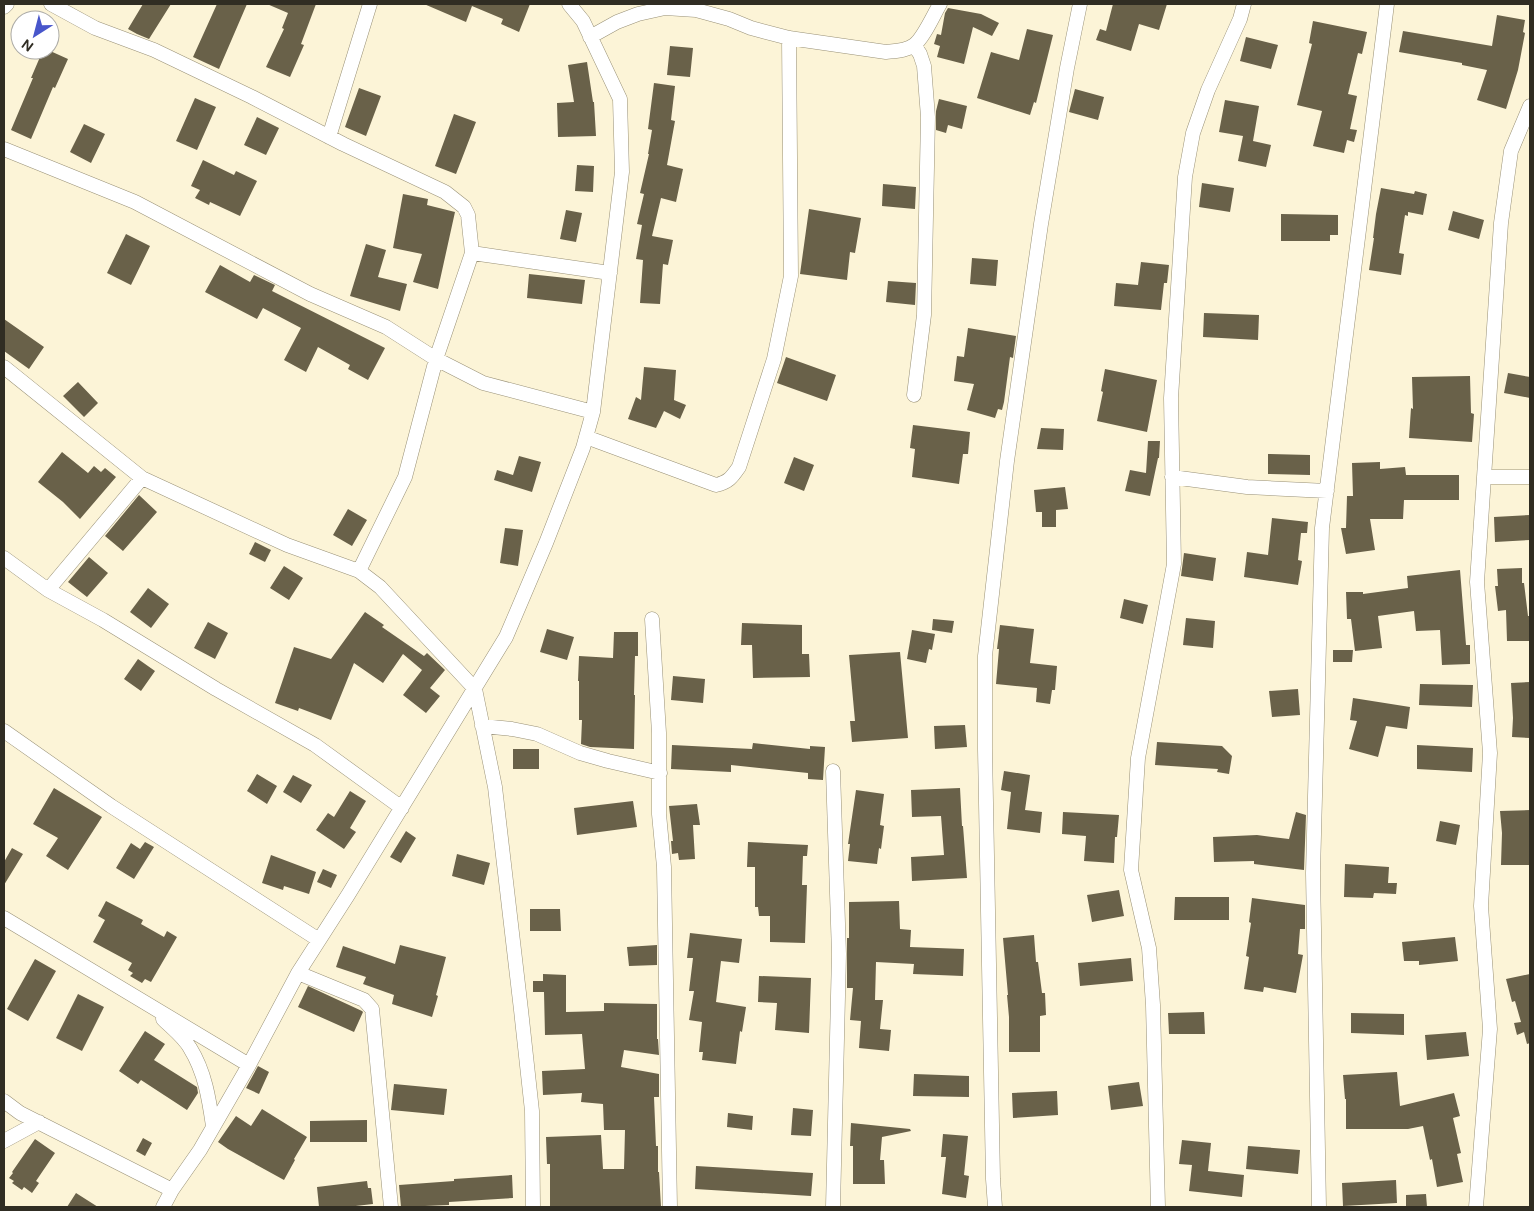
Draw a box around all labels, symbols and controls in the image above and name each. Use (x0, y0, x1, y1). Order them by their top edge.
north arrow (10, 10, 60, 60)
text: N (18, 35, 37, 56)

